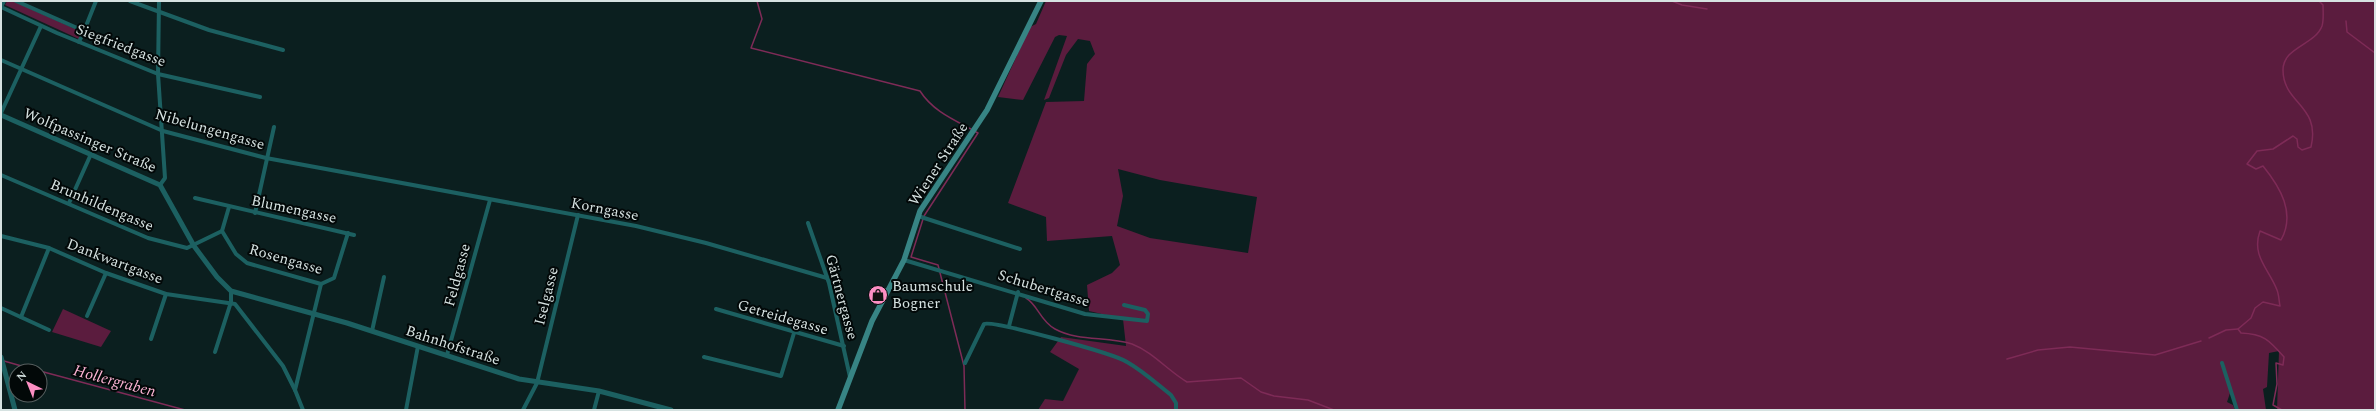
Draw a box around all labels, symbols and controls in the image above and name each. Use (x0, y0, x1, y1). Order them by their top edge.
street label: Siegfriedgasse (72, 18, 169, 73)
street label: Wolfpassinger Straße (20, 102, 160, 179)
street label: Nibelungengasse (152, 103, 267, 156)
street label: Wiener Straße (903, 118, 974, 211)
street label: Brunhildengasse (46, 173, 157, 238)
street label: Blumengasse (249, 189, 339, 230)
street label: Korngasse (569, 192, 641, 227)
street label: Dankwartgasse (63, 233, 166, 290)
street label: Rosengasse (246, 238, 325, 281)
street label: Feldgasse (438, 241, 477, 309)
street label: Gärtnergasse (819, 252, 864, 342)
street label: Iselgasse (528, 264, 565, 328)
street label: Schubertgasse (995, 264, 1093, 313)
place label: Baumschule Bogner (892, 275, 973, 315)
shop icon: Baumschule Bogner (867, 284, 889, 306)
street label: Getreidegasse (735, 294, 831, 341)
street label: Bahnhofstraße (403, 319, 503, 372)
water label: Hollergraben (71, 358, 159, 404)
north arrow (8, 363, 48, 403)
text: N (12, 367, 31, 385)

